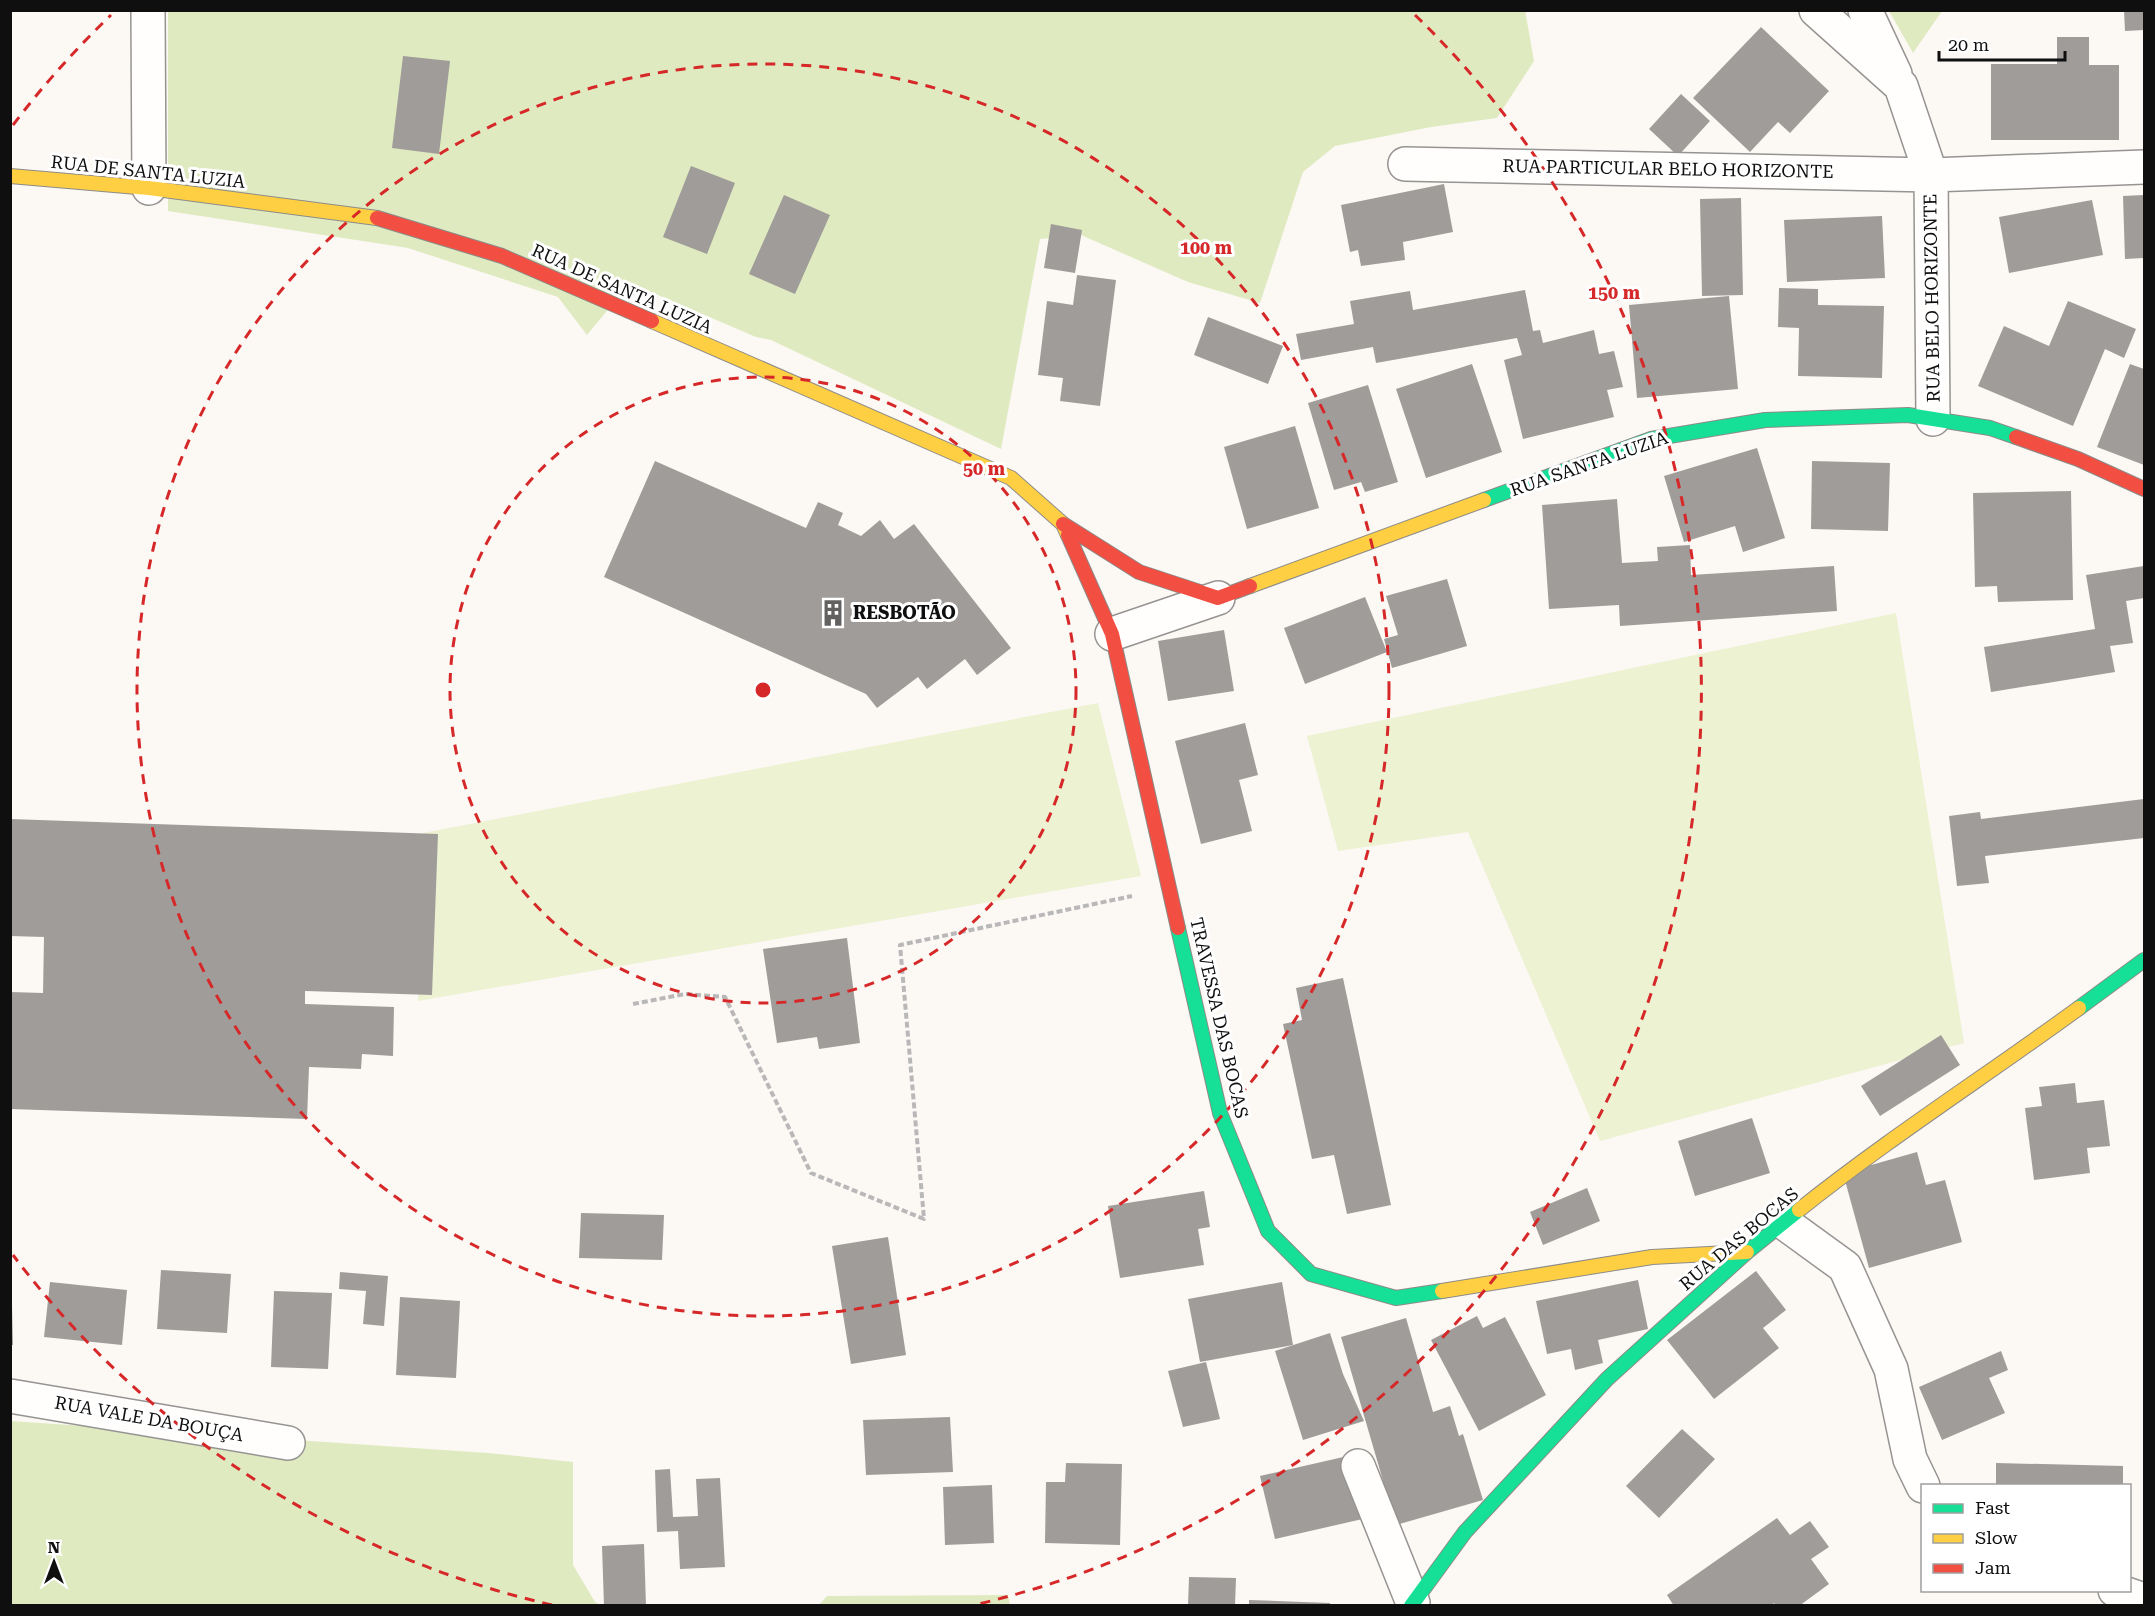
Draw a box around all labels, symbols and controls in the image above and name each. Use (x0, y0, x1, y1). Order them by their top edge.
scale bar (1939, 24, 2065, 62)
text: 20 m (1948, 34, 1989, 55)
street label: RUA DE SANTA LUZIA (50, 151, 247, 192)
street label: RUA PARTICULAR BELO HORIZONTE (1502, 155, 1834, 182)
street label: RUA BELO HORIZONTE (1919, 194, 1944, 402)
text: 100 m (1180, 237, 1233, 258)
street label: RUA DE SANTA LUZIA (529, 239, 716, 338)
text: 150 m (1588, 282, 1641, 303)
street label: RUA SANTA LUZIA (1507, 427, 1671, 500)
text: 50 m (963, 458, 1006, 479)
building icon: RESBOTÃO (818, 598, 848, 628)
place label: RESBOTÃO (853, 601, 956, 623)
centre of rings (753, 680, 773, 700)
street label: TRAVESSA DAS BOCAS (1186, 916, 1253, 1120)
street label: RUA DAS BOCAS (1675, 1183, 1802, 1294)
street label: RUA VALE DA BOUÇA (53, 1392, 245, 1446)
legend (1921, 1484, 2131, 1592)
text: Fast (1975, 1497, 2010, 1518)
text: Slow (1975, 1527, 2017, 1548)
north arrow (24, 1532, 84, 1592)
text: N (48, 1538, 60, 1557)
text: Jam (1975, 1557, 2011, 1578)

